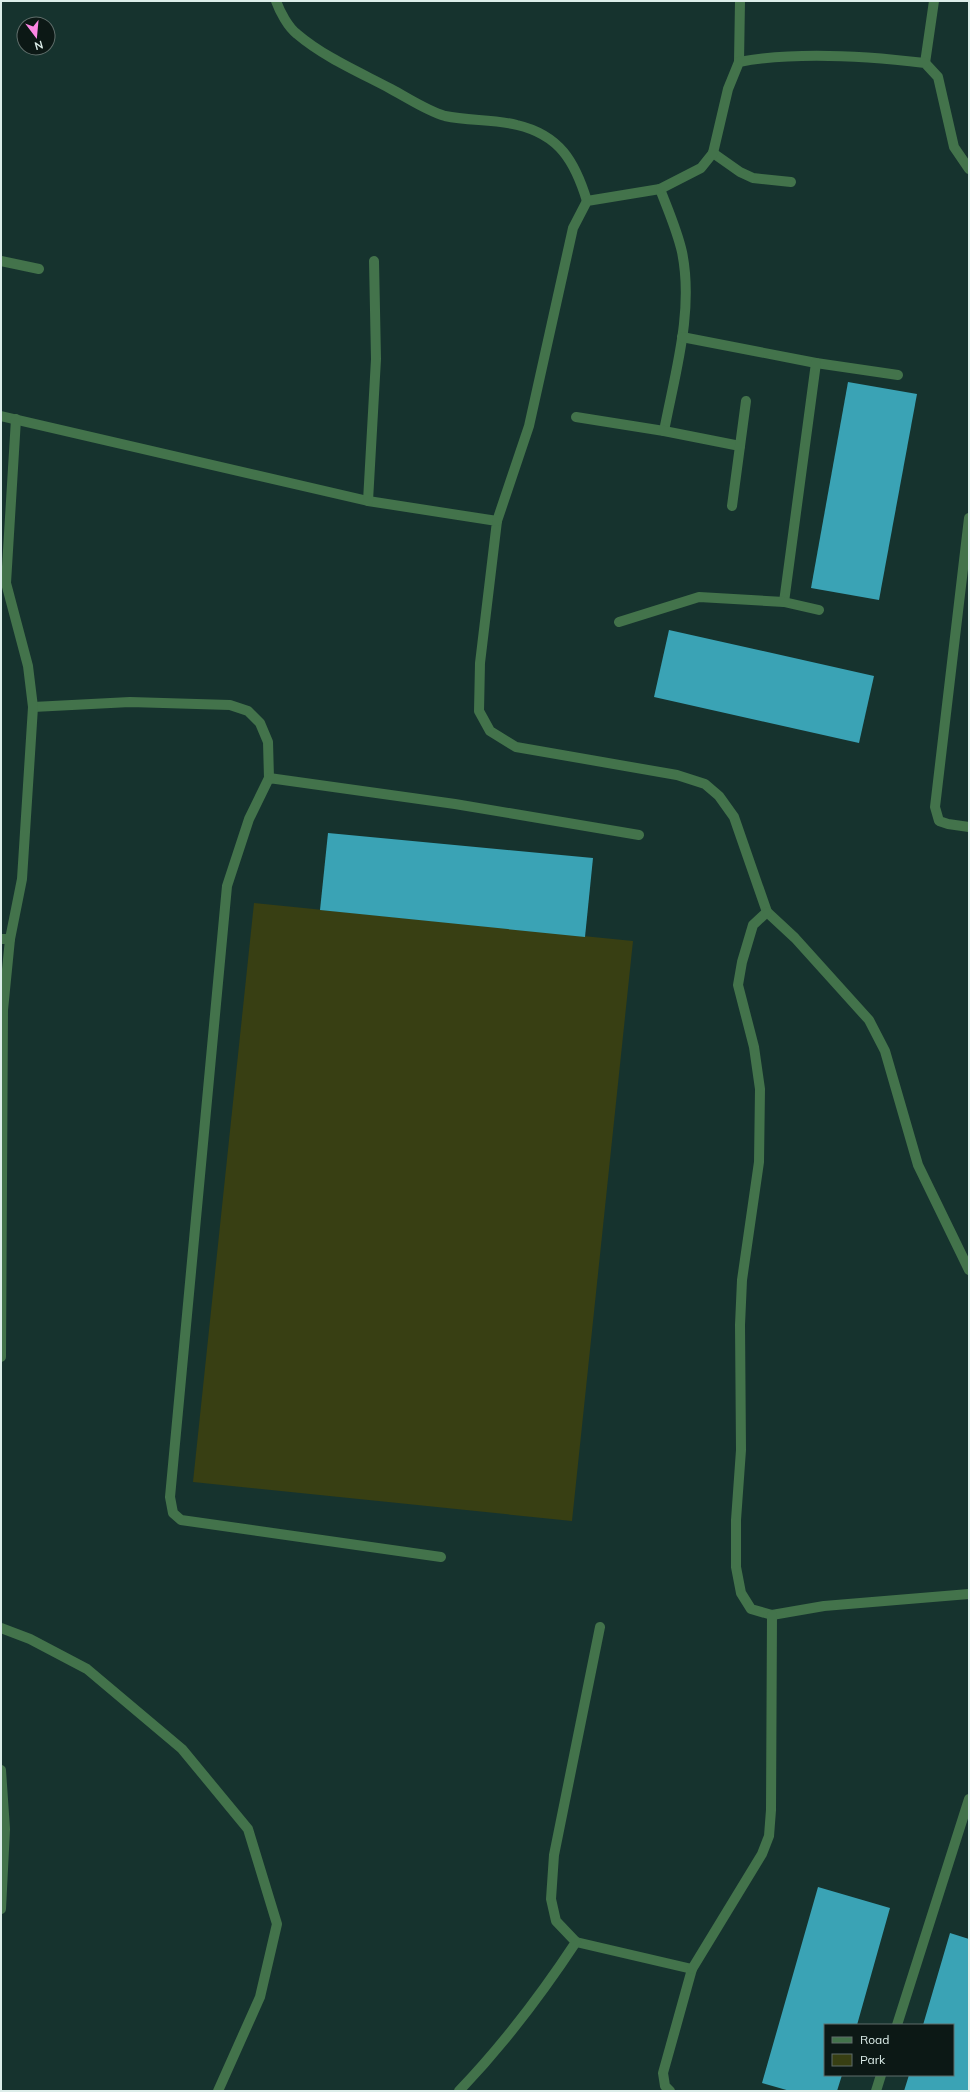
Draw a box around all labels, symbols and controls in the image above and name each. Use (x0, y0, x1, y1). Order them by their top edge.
north arrow (16, 16, 56, 56)
text: N (33, 38, 45, 53)
legend (824, 2024, 954, 2076)
text: Road (860, 2032, 889, 2047)
text: Park (860, 2052, 886, 2067)

